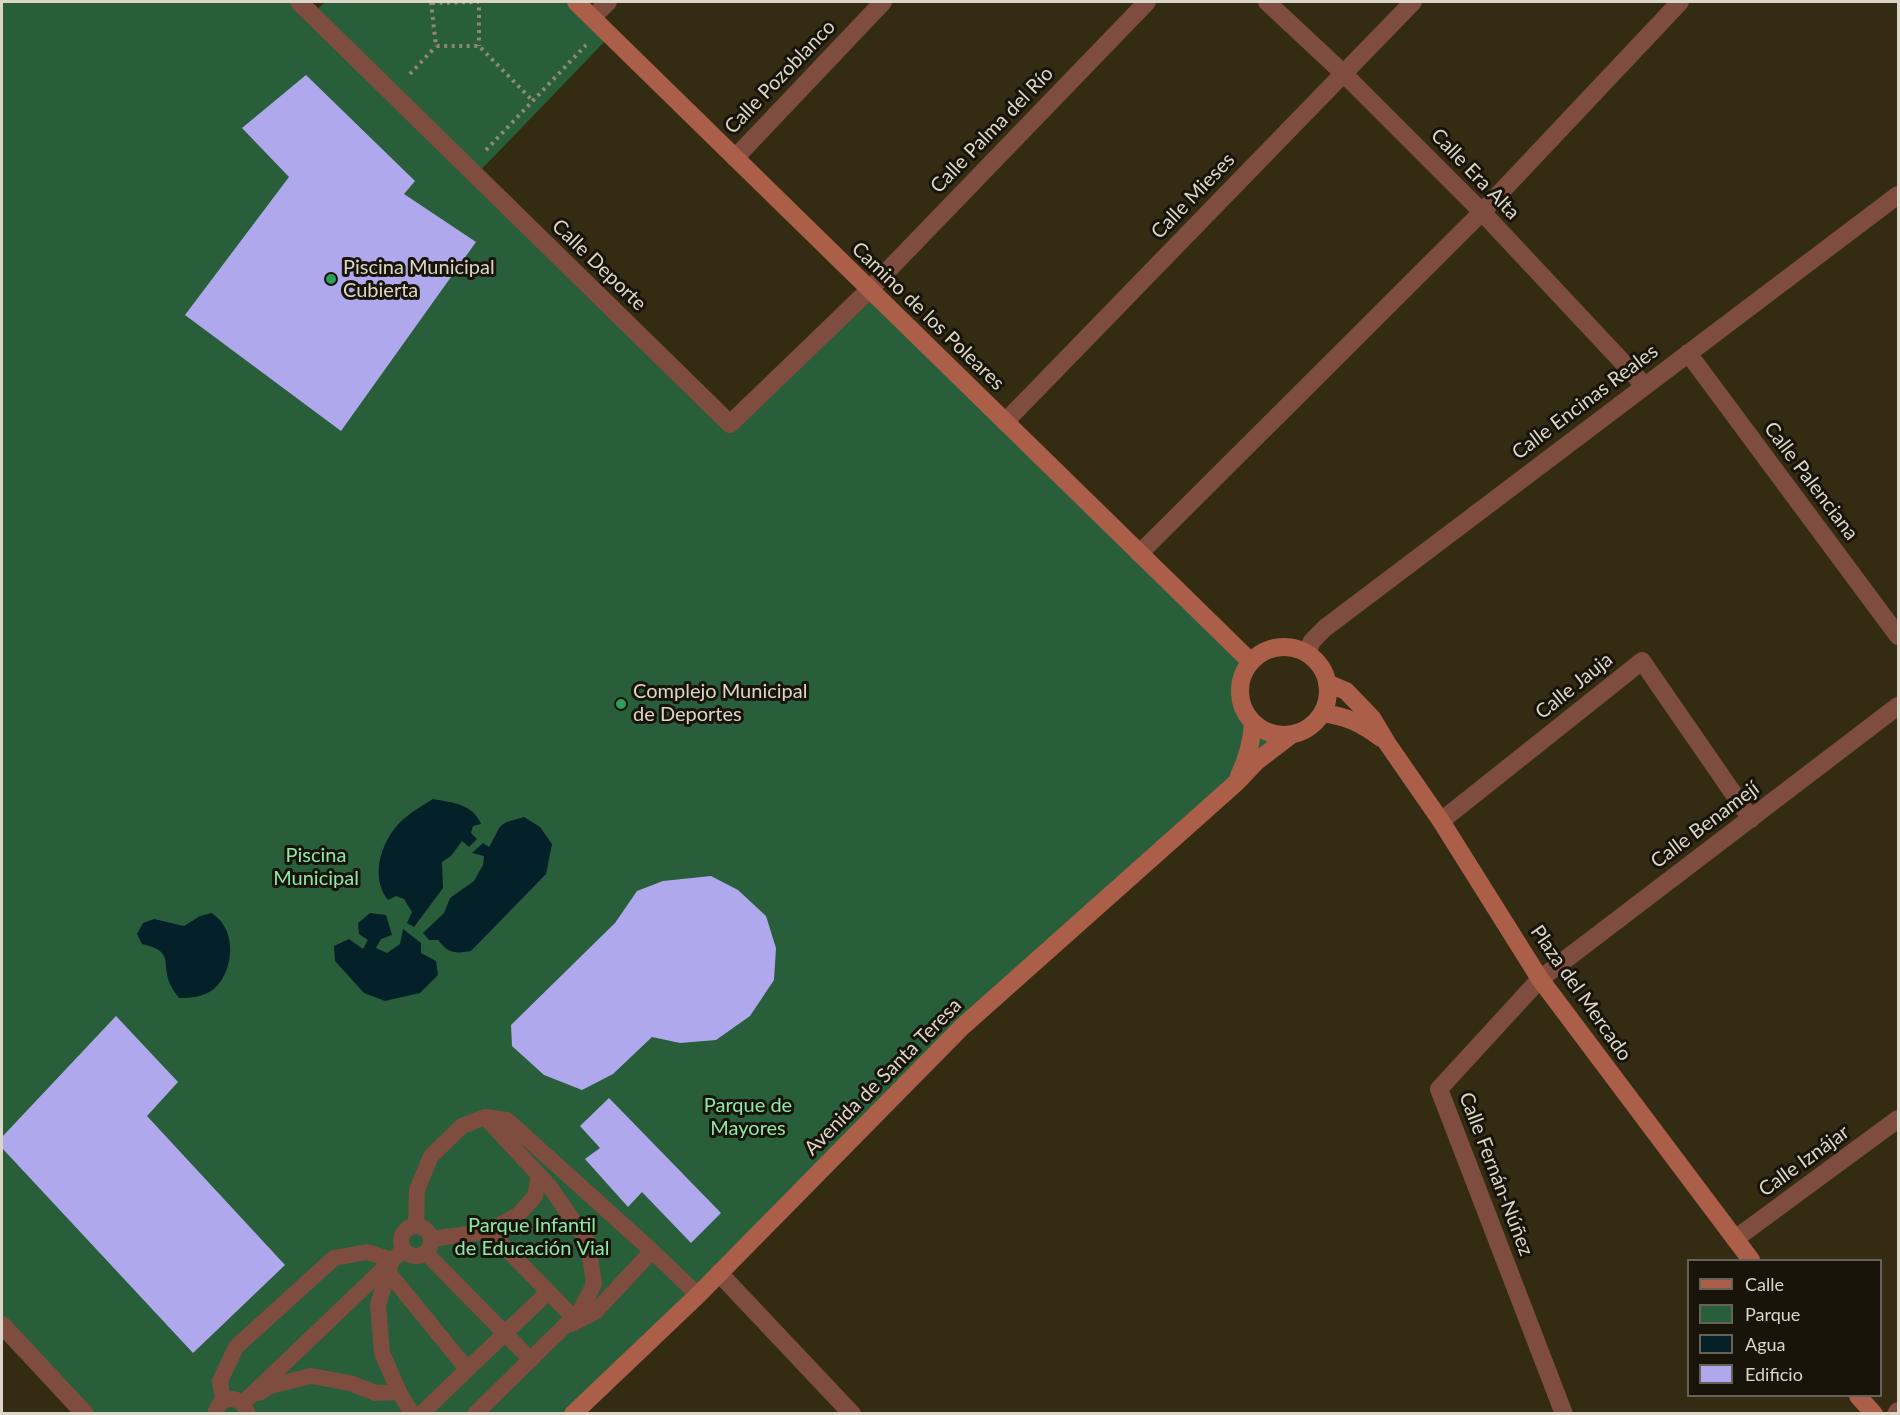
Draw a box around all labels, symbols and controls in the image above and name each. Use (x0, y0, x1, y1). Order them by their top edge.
street label: Calle Pozoblanco (720, 15, 840, 139)
street label: Calle Palma del Río (926, 62, 1058, 198)
street label: Calle Era Alta (1426, 124, 1524, 224)
street label: Calle Mieses (1146, 148, 1240, 244)
street label: Calle Deporte (547, 214, 651, 316)
street label: Camino de los Poleares (847, 237, 1009, 395)
place label: Piscina Municipal Cubierta (343, 256, 495, 303)
marker: Piscina Municipal Cubierta (324, 272, 338, 286)
street label: Calle Encinas Reales (1507, 339, 1663, 465)
street label: Calle Palenciana (1759, 417, 1863, 545)
street label: Calle Jauja (1531, 648, 1617, 724)
place label: Complejo Municipal de Deportes (633, 680, 807, 727)
marker: Complejo Municipal de Deportes (614, 697, 628, 711)
street label: Calle Benamejí (1646, 776, 1764, 874)
park label: Piscina Municipal (273, 844, 359, 891)
street label: Plaza del Mercado (1525, 921, 1637, 1065)
street label: Avenida de Santa Teresa (799, 993, 967, 1161)
street label: Calle Fernán-Núñez (1454, 1089, 1538, 1259)
park label: Parque de Mayores (704, 1094, 792, 1141)
street label: Calle Iznájar (1754, 1120, 1854, 1202)
park label: Parque Infantil de Educación Vial (455, 1214, 609, 1261)
legend (1687, 1259, 1882, 1397)
text: Calle (1745, 1273, 1784, 1295)
text: Parque (1745, 1303, 1800, 1325)
text: Agua (1745, 1333, 1786, 1355)
text: Edificio (1745, 1363, 1803, 1385)

